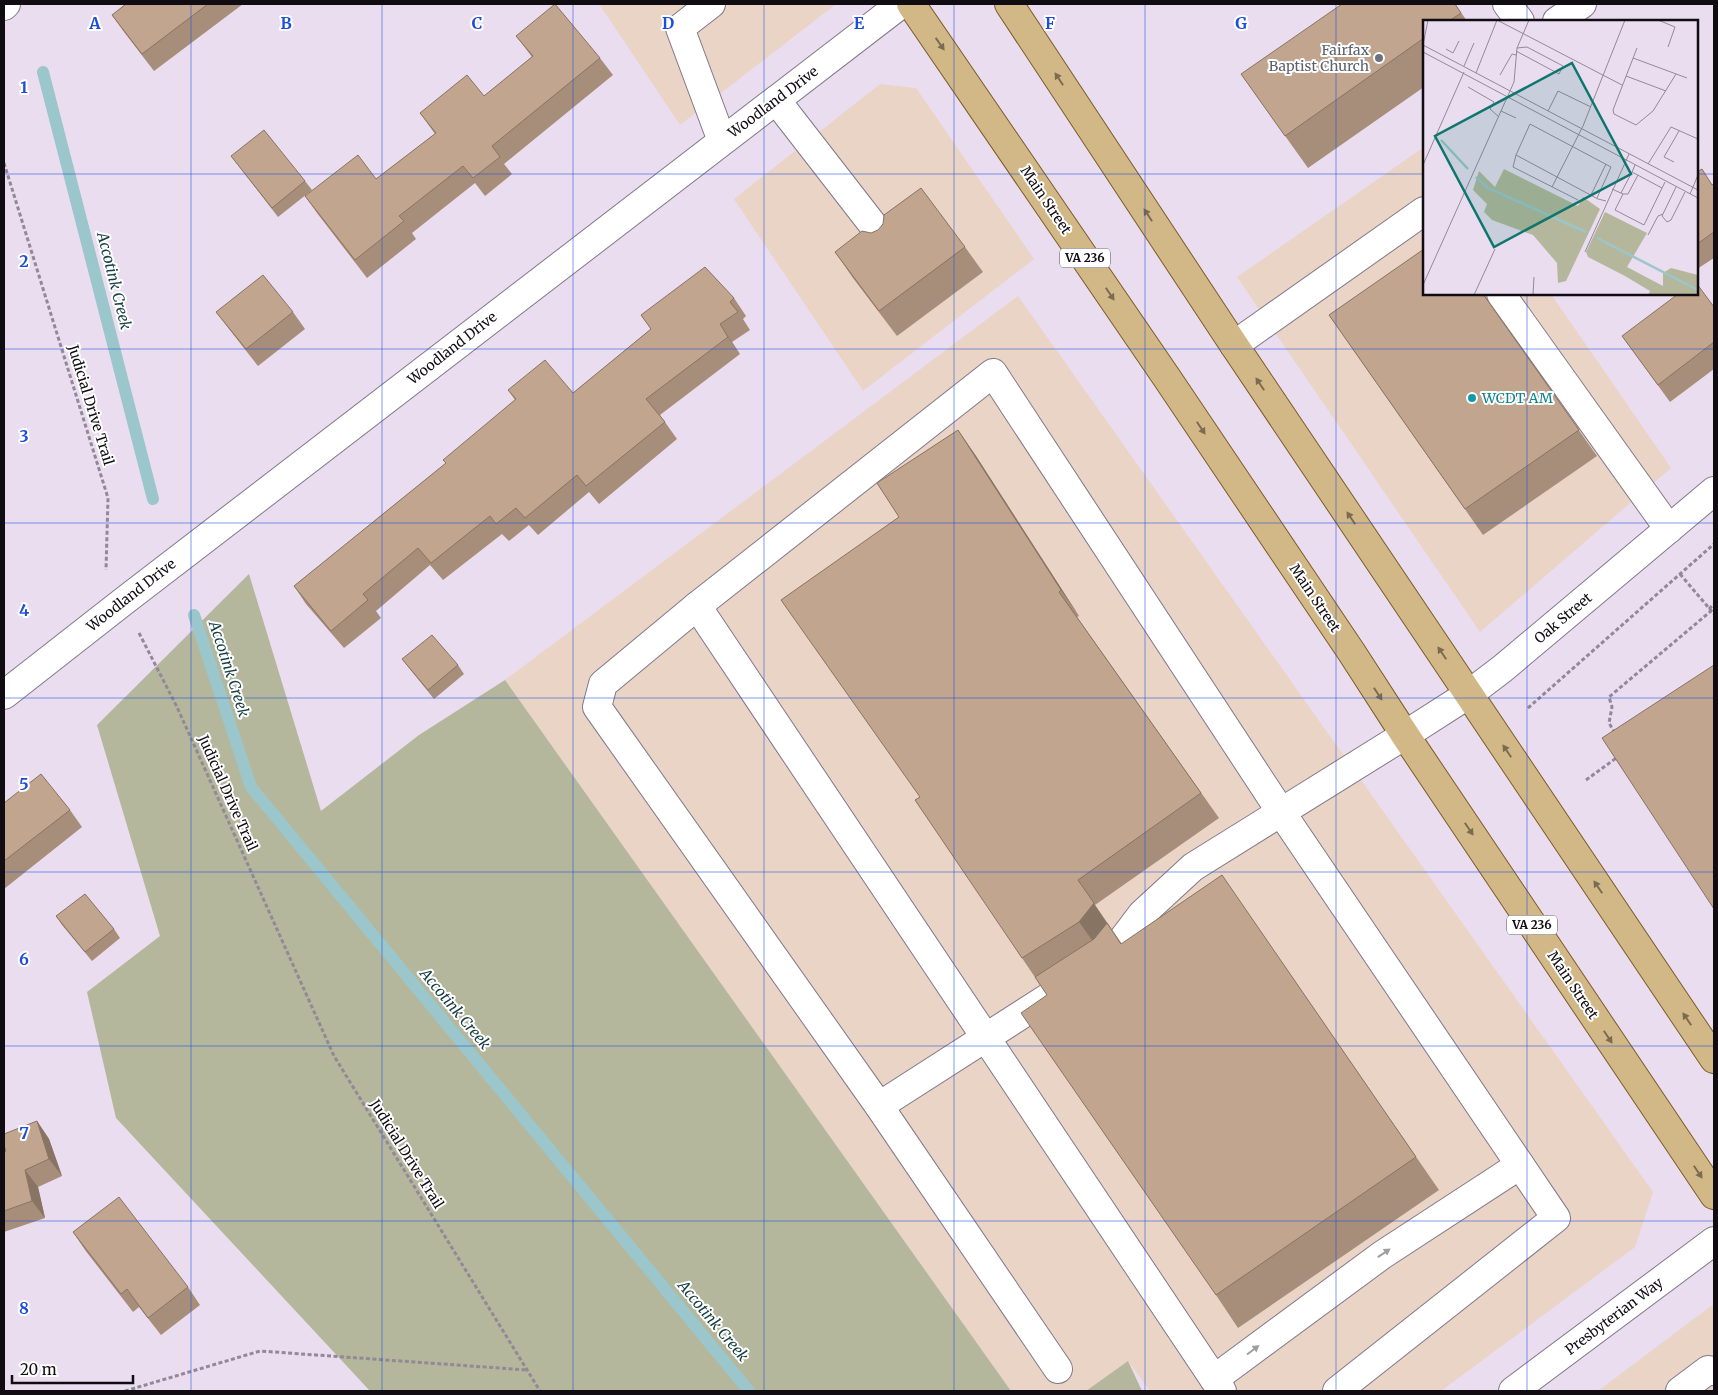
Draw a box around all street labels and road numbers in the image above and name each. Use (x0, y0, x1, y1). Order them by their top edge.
street label: Woodland Drive (724, 62, 822, 142)
street label: Main Street (1017, 162, 1076, 238)
road number: VA 236 (1060, 248, 1110, 268)
street label: Woodland Drive (403, 308, 500, 389)
street label: Judicial Drive Trail (64, 342, 118, 468)
street label: Woodland Drive (82, 555, 179, 636)
street label: Main Street (1286, 560, 1345, 636)
street label: Oak Street (1530, 588, 1596, 647)
street label: Judicial Drive Trail (194, 731, 262, 854)
road number: VA 236 (1507, 916, 1557, 934)
street label: Main Street (1544, 947, 1603, 1023)
street label: Judicial Drive Trail (366, 1095, 448, 1212)
street label: Presbyterian Way (1562, 1273, 1667, 1359)

